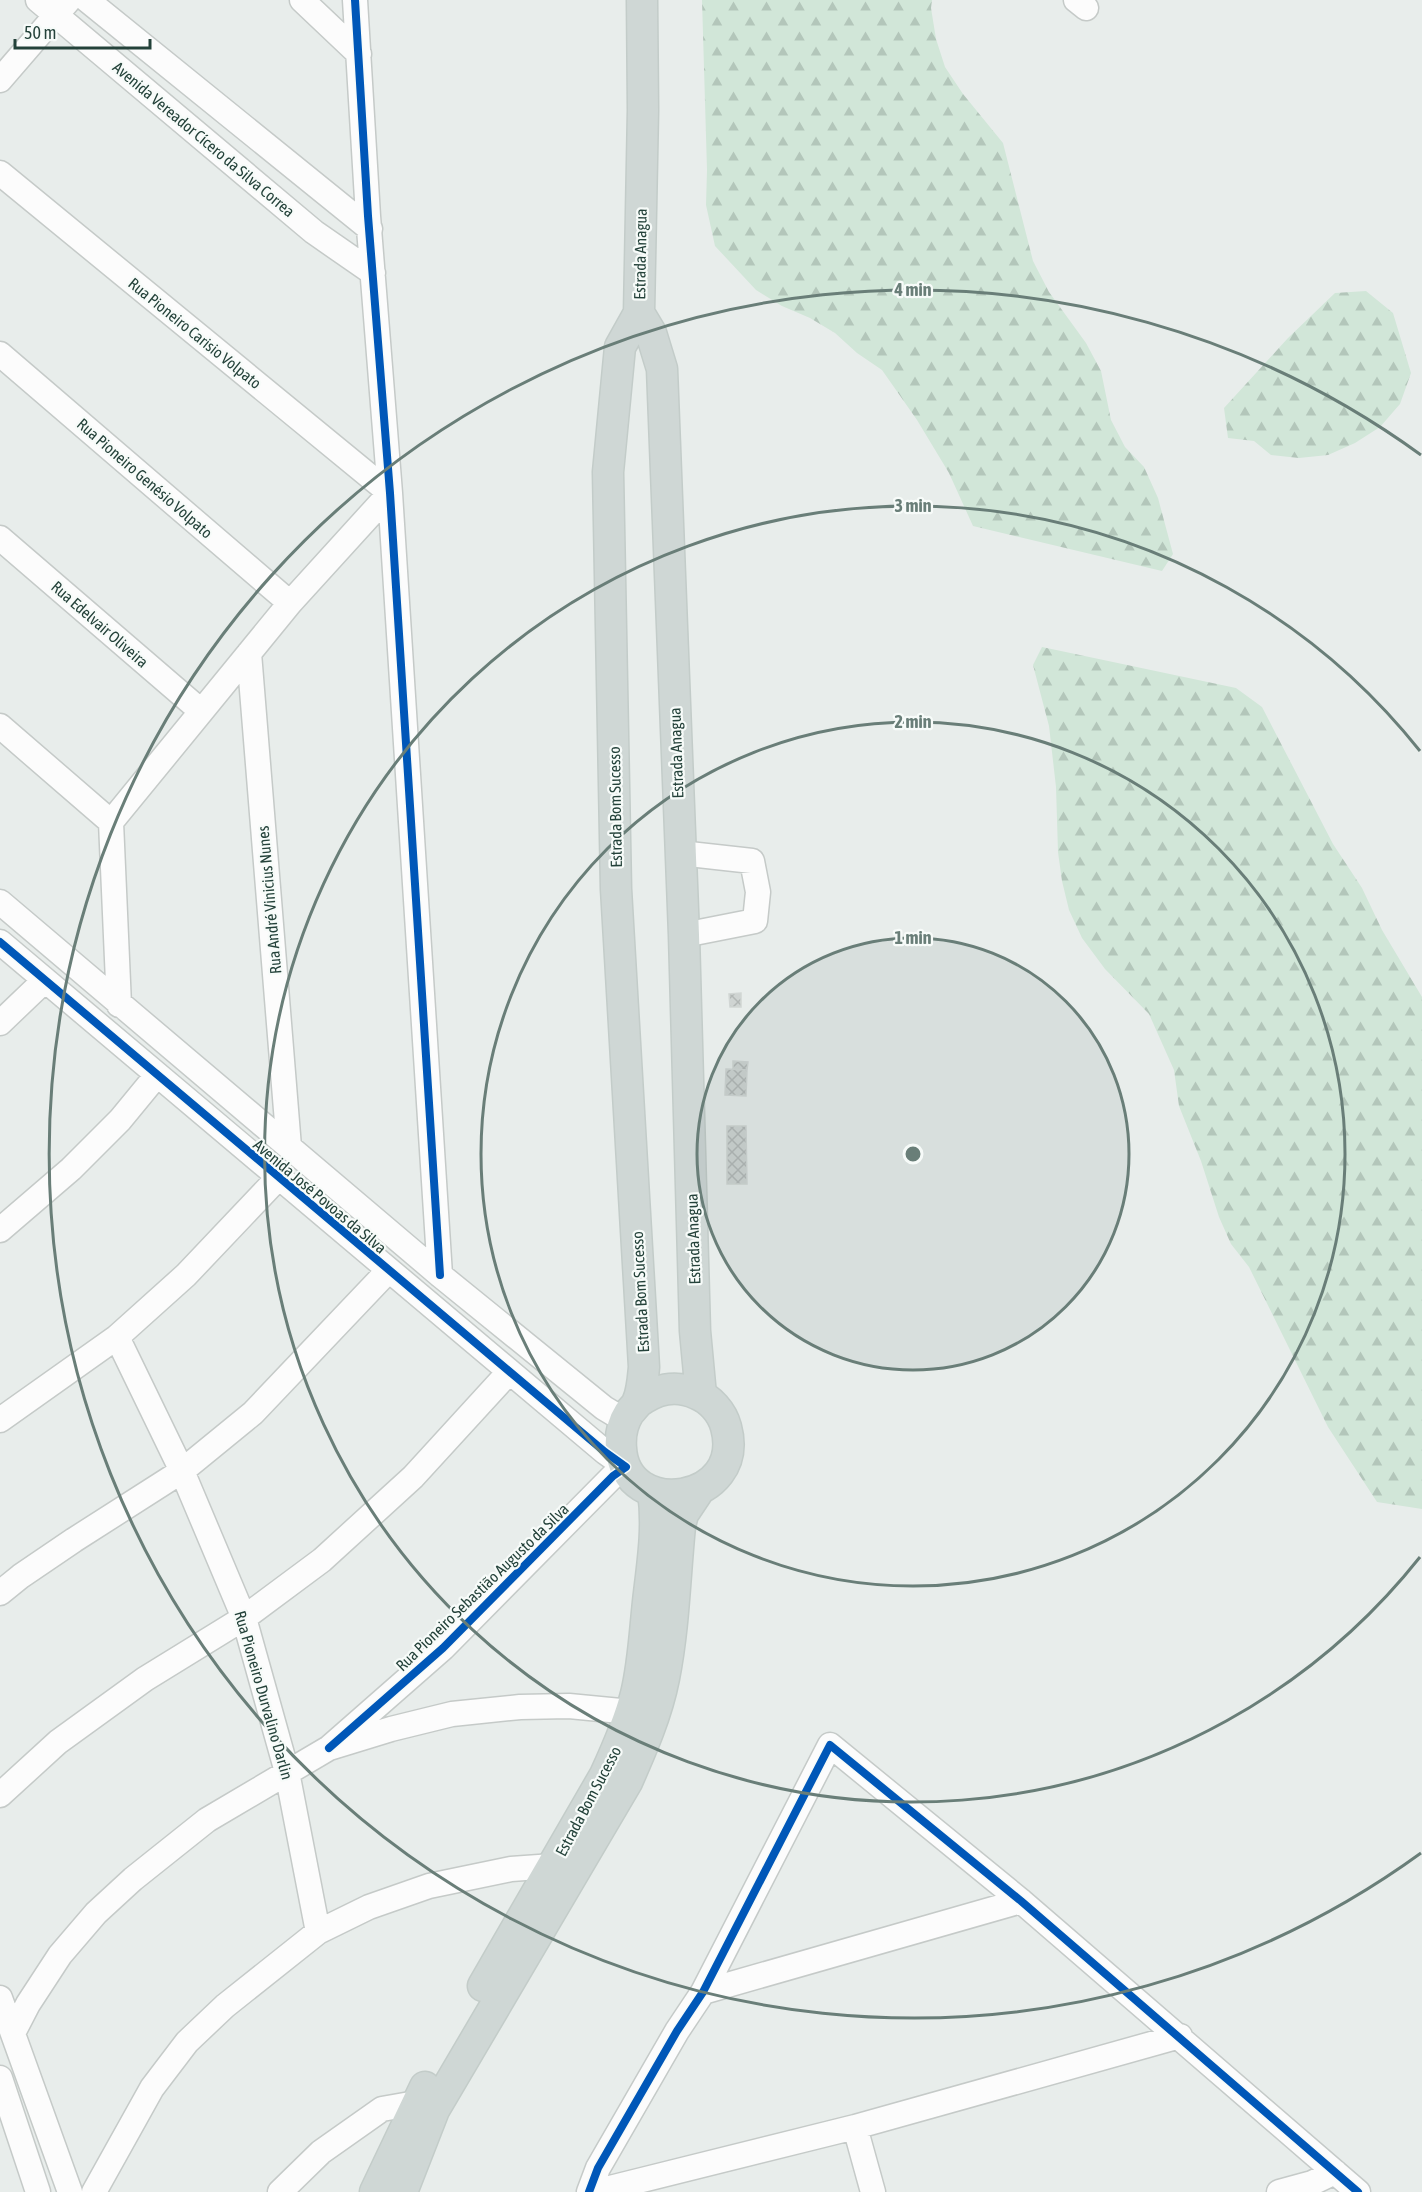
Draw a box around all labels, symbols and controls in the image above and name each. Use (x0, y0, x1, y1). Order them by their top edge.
scale bar (15, 12, 150, 50)
text: 50 m (24, 22, 56, 43)
street label: Avenida Vereador Cícero da Silva Correa (110, 58, 298, 220)
street label: Estrada Anagua (630, 208, 651, 300)
street label: Rua Pioneiro Carisio Volpato (124, 274, 265, 393)
text: 4 min (894, 279, 932, 300)
street label: Rua Pioneiro Genésio Volpato (73, 414, 216, 542)
text: 3 min (895, 495, 932, 516)
street label: Rua Edelvair Oliveira (48, 577, 152, 671)
street label: Estrada Anagua (665, 707, 688, 799)
text: 2 min (895, 711, 932, 732)
street label: Estrada Bom Sucesso (605, 746, 625, 868)
street label: Rua André Vinicius Nunes (254, 825, 284, 975)
text: 1 min (895, 927, 932, 948)
street label: Avenida José Povoas da Silva (250, 1135, 390, 1257)
centre of rings (903, 1144, 923, 1164)
street label: Estrada Anagua (682, 1193, 705, 1285)
street label: Estrada Bom Sucesso (628, 1231, 652, 1353)
street label: Rua Pioneiro Sebastião Augusto da Silva (392, 1500, 573, 1675)
street label: Rua Pioneiro Durvalino Darlin (231, 1609, 297, 1781)
street label: Estrada Bom Sucesso (552, 1743, 624, 1859)

